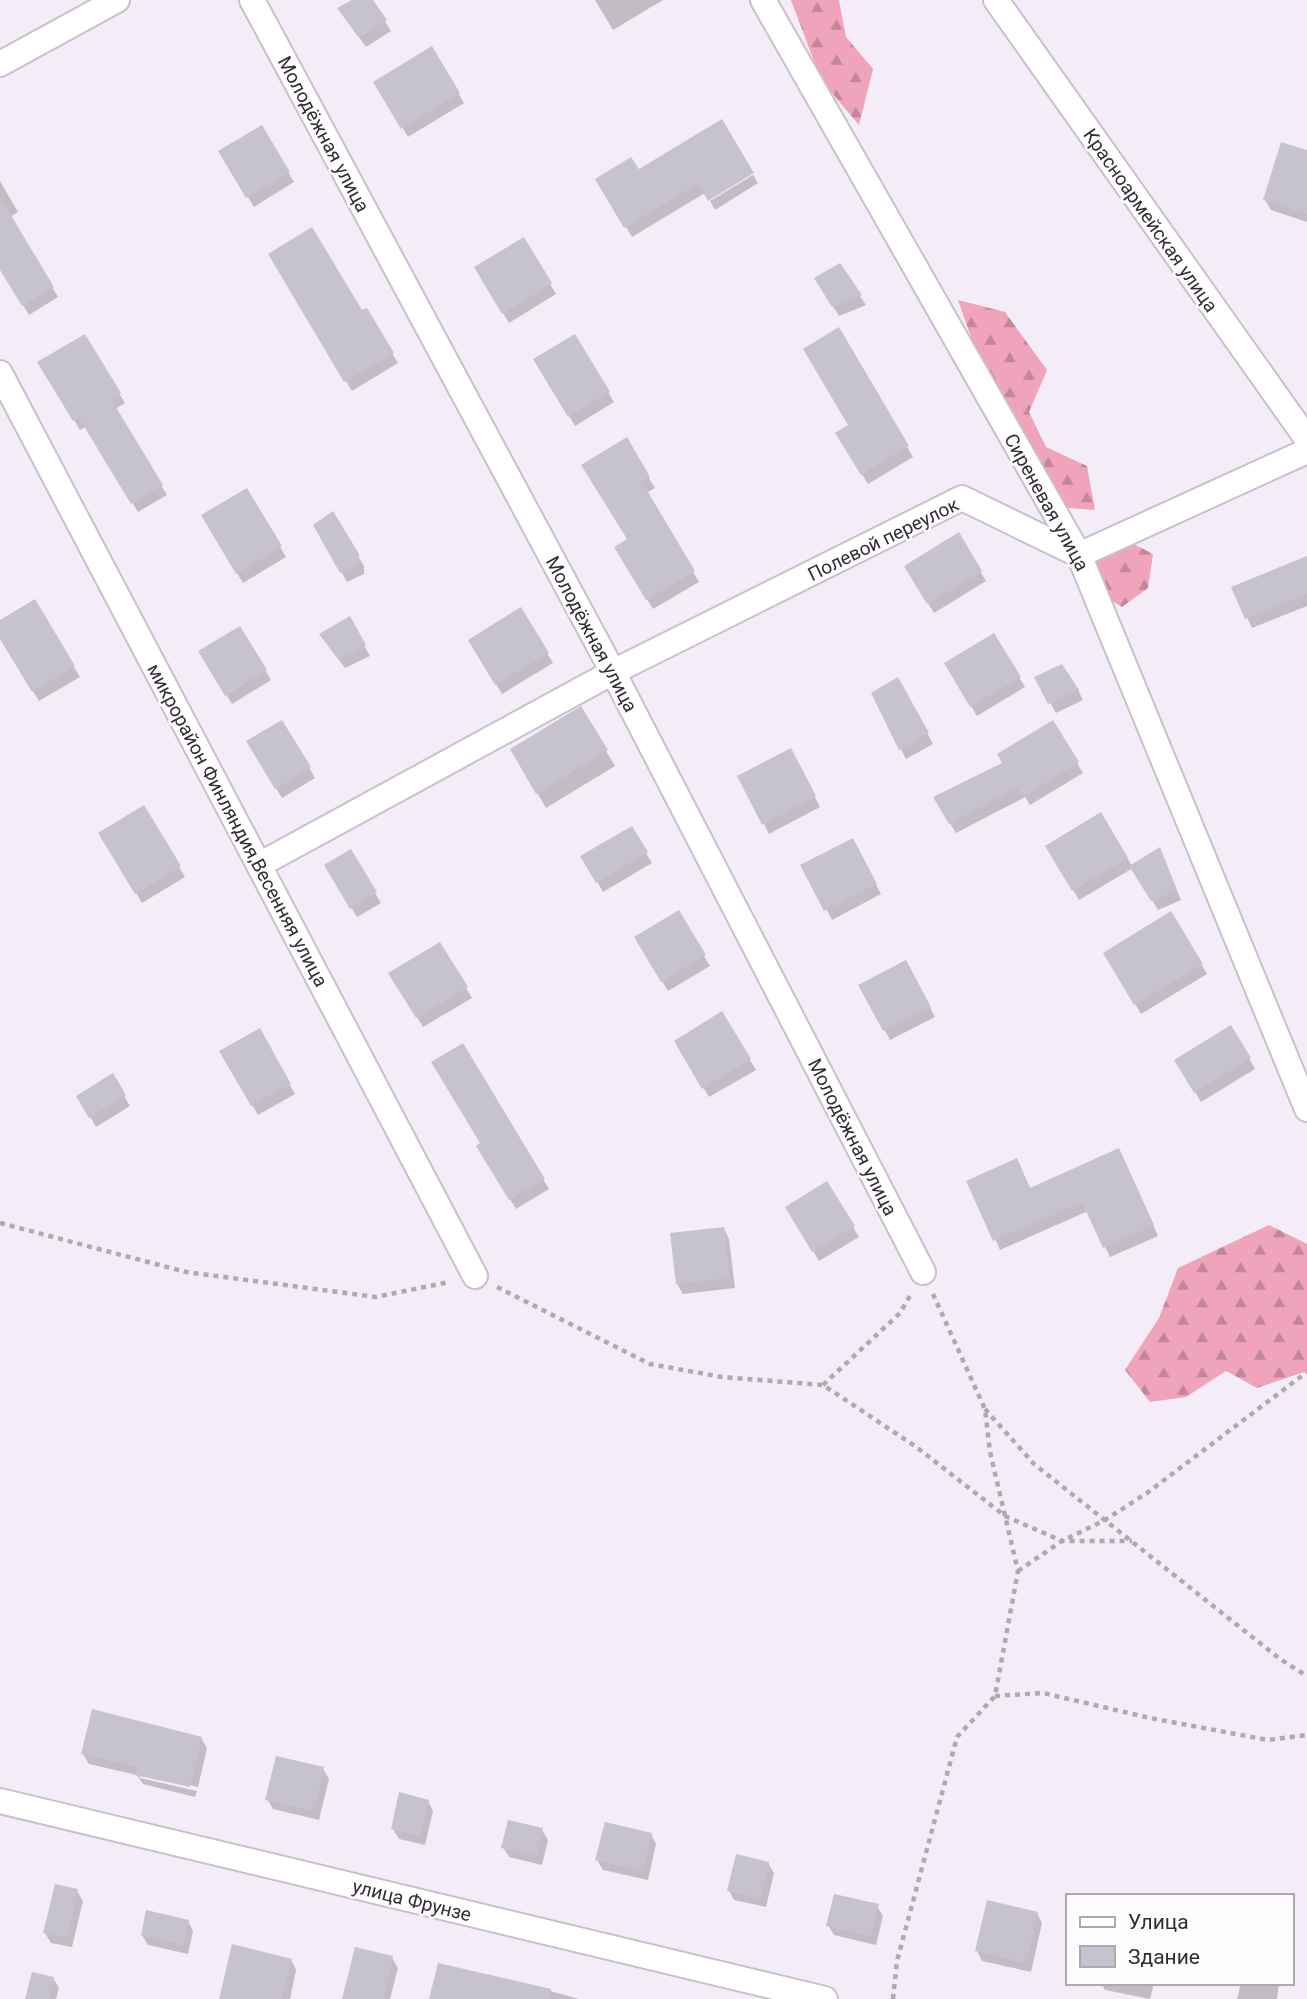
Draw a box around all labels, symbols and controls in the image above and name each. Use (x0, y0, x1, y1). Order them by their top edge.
street label: Молодёжная улица (273, 52, 374, 216)
street label: Красноармейская улица (1078, 124, 1223, 316)
street label: Сиреневая улица (999, 429, 1094, 575)
street label: Полевой переулок (804, 493, 963, 586)
street label: Молодёжная улица (541, 552, 642, 716)
street label: микрорайон Финляндия,Весенняя улица (142, 660, 333, 991)
street label: Молодёжная улица (803, 1055, 902, 1220)
street label: улица Фрунзе (350, 1875, 474, 1926)
legend (1066, 1894, 1293, 1985)
text: Улица (1128, 1910, 1189, 1934)
text: Здание (1128, 1945, 1200, 1969)

